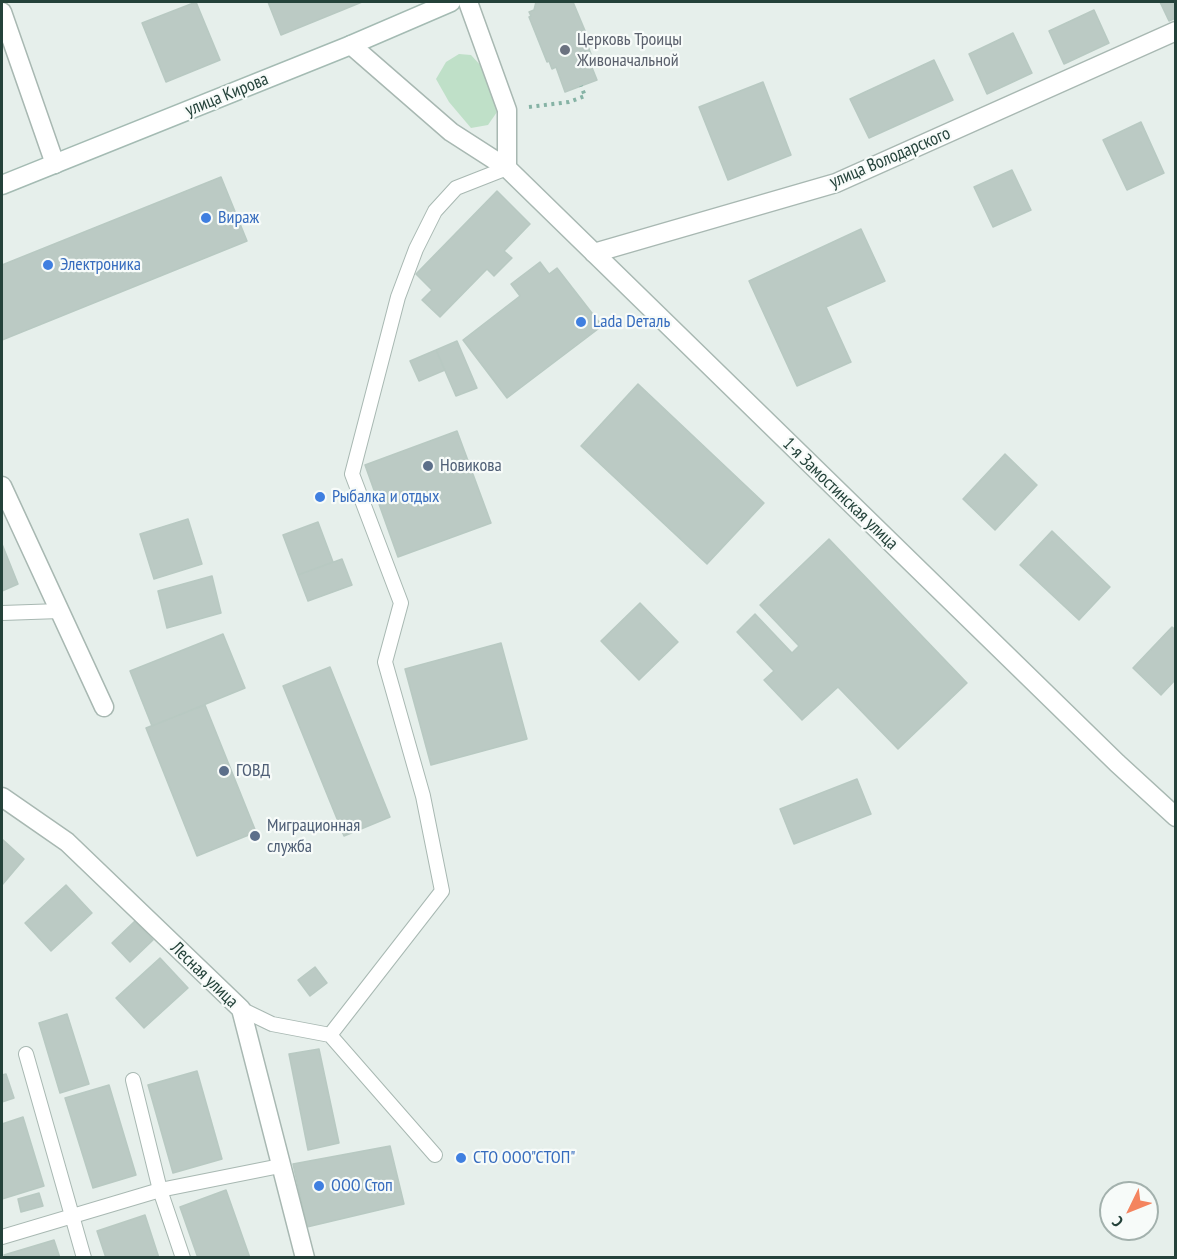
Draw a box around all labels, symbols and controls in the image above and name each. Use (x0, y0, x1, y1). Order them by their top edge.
place label: Церковь Троицы Живоначальной (577, 29, 682, 72)
marker: Церковь Троицы Живоначальной (558, 43, 572, 57)
street label: улица Кирова (182, 69, 272, 121)
street label: улица Володарского (826, 123, 954, 193)
place label: Вираж (218, 207, 259, 229)
marker: Вираж (199, 211, 213, 225)
place label: Электроника (60, 254, 141, 276)
marker: Электроника (41, 258, 55, 272)
place label: Lada Dеталь (593, 311, 670, 333)
marker: Lada Dеталь (574, 315, 588, 329)
street label: 1-я Замостинская улица (778, 433, 902, 555)
place label: Новикова (440, 455, 502, 477)
marker: Новикова (421, 459, 435, 473)
place label: Рыбалка и отдых (332, 486, 439, 508)
marker: Рыбалка и отдых (313, 490, 327, 504)
place label: ГОВД (236, 760, 270, 782)
marker: ГОВД (217, 764, 231, 778)
place label: Миграционная служба (267, 815, 360, 858)
marker: Миграционная служба (248, 829, 262, 843)
street label: Лесная улица (166, 938, 242, 1012)
place label: СТО ООО"СТОП" (473, 1147, 575, 1169)
marker: СТО ООО"СТОП" (454, 1151, 468, 1165)
place label: ООО Стоп (331, 1175, 393, 1197)
marker: ООО Стоп (312, 1179, 326, 1193)
north arrow (1099, 1181, 1159, 1241)
text: С (1107, 1212, 1127, 1231)

